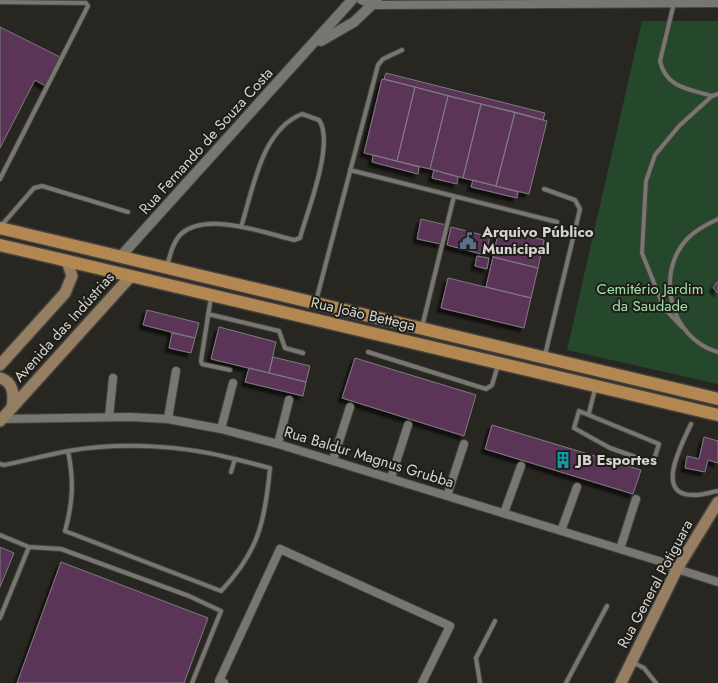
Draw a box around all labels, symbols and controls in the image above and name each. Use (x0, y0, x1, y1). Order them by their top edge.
street label: Rua Fernando de Souza Costa (134, 63, 278, 219)
place label: Arquivo Público Municipal (481, 221, 594, 260)
public building icon: Arquivo Público Municipal (458, 231, 478, 251)
street label: Avenida das Indústrias (8, 267, 120, 387)
park label: Cemitério Jardim da Saudade (597, 278, 703, 317)
street label: Rua João Bettega (309, 291, 417, 337)
street label: Rua Baldur Magnus Grubba (281, 421, 457, 493)
place label: JB Esportes (574, 449, 657, 471)
building icon: JB Esportes (553, 450, 573, 470)
street label: Rua General Potiguara (612, 516, 698, 652)

